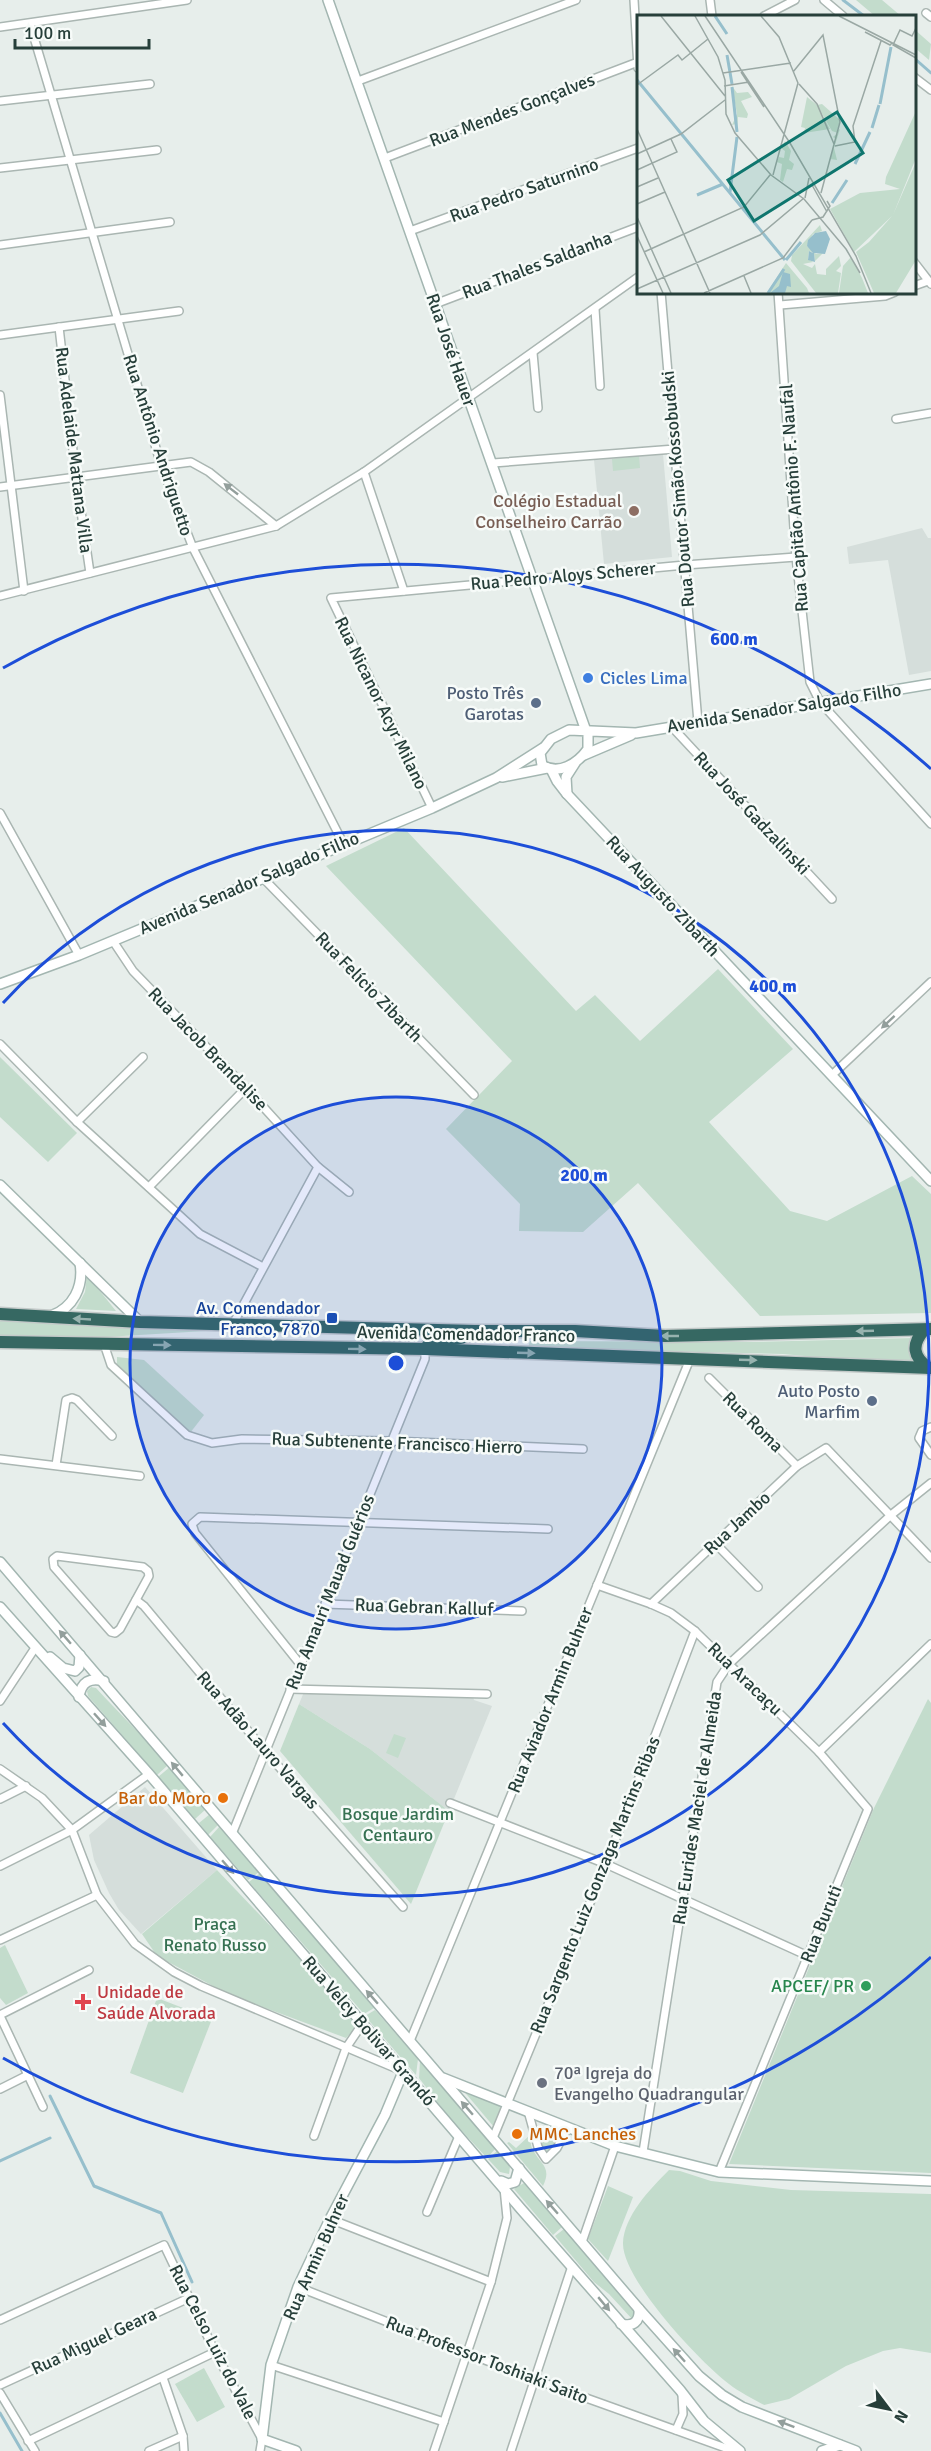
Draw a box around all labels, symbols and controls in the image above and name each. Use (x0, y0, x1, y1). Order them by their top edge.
scale bar (15, 12, 148, 50)
inset map (637, 15, 916, 294)
text: 100 m (24, 22, 71, 44)
street label: Rua Mendes Gonçalves (426, 68, 598, 152)
street label: Rua Pedro Saturnino (447, 153, 601, 227)
street label: Rua Thales Saldanha (459, 226, 615, 304)
street label: Rua José Hauer (421, 290, 481, 410)
street label: Rua Adelaide Mattana Villa (50, 346, 98, 554)
street label: Rua Antônio Andriguetto (118, 351, 198, 539)
street label: Rua Doutor Simão Kossobudski (657, 370, 699, 608)
street label: Rua Capitão Antônio F. Naufal (775, 383, 813, 613)
one-way arrow (223, 483, 239, 496)
place label: Colégio Estadual Conselheiro Carrão (475, 490, 622, 533)
marker: Colégio Estadual Conselheiro Carrão (627, 504, 641, 518)
street label: Rua Pedro Aloys Scherer (470, 557, 657, 595)
street label: Rua Nicanor Acyr Milano (330, 613, 432, 793)
text: 600 m (710, 628, 758, 650)
place label: Cicles Lima (600, 667, 688, 689)
marker: Cicles Lima (581, 671, 595, 685)
street label: Avenida Senador Salgado Filho (665, 679, 903, 737)
place label: Posto Três Garotas (446, 682, 524, 725)
marker: Posto Três Garotas (529, 696, 543, 710)
street label: Rua José Gadzalinski (689, 747, 815, 879)
street label: Avenida Senador Salgado Filho (136, 827, 362, 939)
street label: Rua Augusto Zibarth (601, 831, 725, 961)
street label: Rua Felício Zibarth (311, 927, 427, 1047)
text: 400 m (749, 975, 797, 997)
street label: Rua Jacob Brandalise (144, 983, 272, 1115)
one-way arrow (881, 1015, 896, 1029)
text: 200 m (560, 1164, 608, 1186)
place label: Av. Comendador Franco, 7870 (196, 1297, 320, 1340)
marker: Av. Comendador Franco, 7870 (325, 1311, 339, 1325)
one-way arrow (72, 1314, 91, 1324)
street label: Avenida Comendador Franco (357, 1321, 575, 1347)
one-way arrow (856, 1327, 875, 1336)
one-way arrow (661, 1331, 680, 1341)
one-way arrow (153, 1341, 172, 1350)
one-way arrow (348, 1344, 367, 1354)
one-way arrow (516, 1348, 535, 1358)
centre of rings (386, 1353, 406, 1373)
one-way arrow (739, 1355, 758, 1365)
place label: Auto Posto Marfim (777, 1380, 860, 1423)
street label: Rua Roma (718, 1387, 788, 1457)
marker: Auto Posto Marfim (865, 1394, 879, 1408)
street label: Rua Subtenente Francisco Hierro (271, 1428, 523, 1458)
street label: Rua Jambo (699, 1487, 775, 1559)
street label: Rua Amauri Mauad Guérios (281, 1491, 379, 1693)
street label: Rua Gebran Kalluf (354, 1594, 495, 1620)
street label: Rua Aviador Armin Buhrer (503, 1603, 598, 1796)
one-way arrow (59, 1630, 72, 1645)
street label: Rua Aracaçu (703, 1638, 787, 1720)
street label: Rua Adão Lauro Vargas (192, 1666, 324, 1814)
street label: Rua Eurides Maciel de Almeida (668, 1690, 726, 1926)
one-way arrow (93, 1712, 106, 1727)
street label: Rua Sargento Luiz Gonzaga Martins Ribas (525, 1733, 665, 2037)
one-way arrow (171, 1762, 184, 1777)
place label: Bar do Moro (118, 1787, 211, 1809)
marker: Bar do Moro (216, 1791, 230, 1805)
park label: Bosque Jardim Centauro (342, 1803, 454, 1846)
one-way arrow (222, 1859, 235, 1875)
street label: Rua Buruti (795, 1882, 847, 1966)
park label: Praça Renato Russo (163, 1913, 267, 1956)
street label: Rua Velcy Bolivar Grandó (298, 1951, 440, 2111)
place label: APCEF/ PR (771, 1975, 854, 1997)
marker: APCEF/ PR (859, 1979, 873, 1993)
place label: Unidade de Saúde Alvorada (97, 1981, 216, 2024)
one-way arrow (366, 1990, 379, 2005)
marker: Unidade de Saúde Alvorada (74, 1993, 92, 2011)
place label: 70ª Igreja do Evangelho Quadrangular (554, 2062, 744, 2105)
marker: 70ª Igreja do Evangelho Quadrangular (535, 2076, 549, 2090)
one-way arrow (461, 2101, 474, 2116)
place label: MMC Lanches (529, 2123, 636, 2145)
marker: MMC Lanches (510, 2127, 524, 2141)
street label: Rua Armin Buhrer (278, 2190, 354, 2324)
one-way arrow (546, 2200, 559, 2215)
street label: Rua Celso Luiz do Vale (164, 2261, 262, 2423)
one-way arrow (598, 2296, 611, 2312)
street label: Rua Miguel Geara (28, 2302, 160, 2380)
street label: Rua Professor Toshiaki Saito (383, 2311, 591, 2409)
one-way arrow (673, 2348, 686, 2363)
north arrow (859, 2379, 919, 2439)
text: N (889, 2406, 912, 2426)
one-way arrow (776, 2419, 794, 2429)

